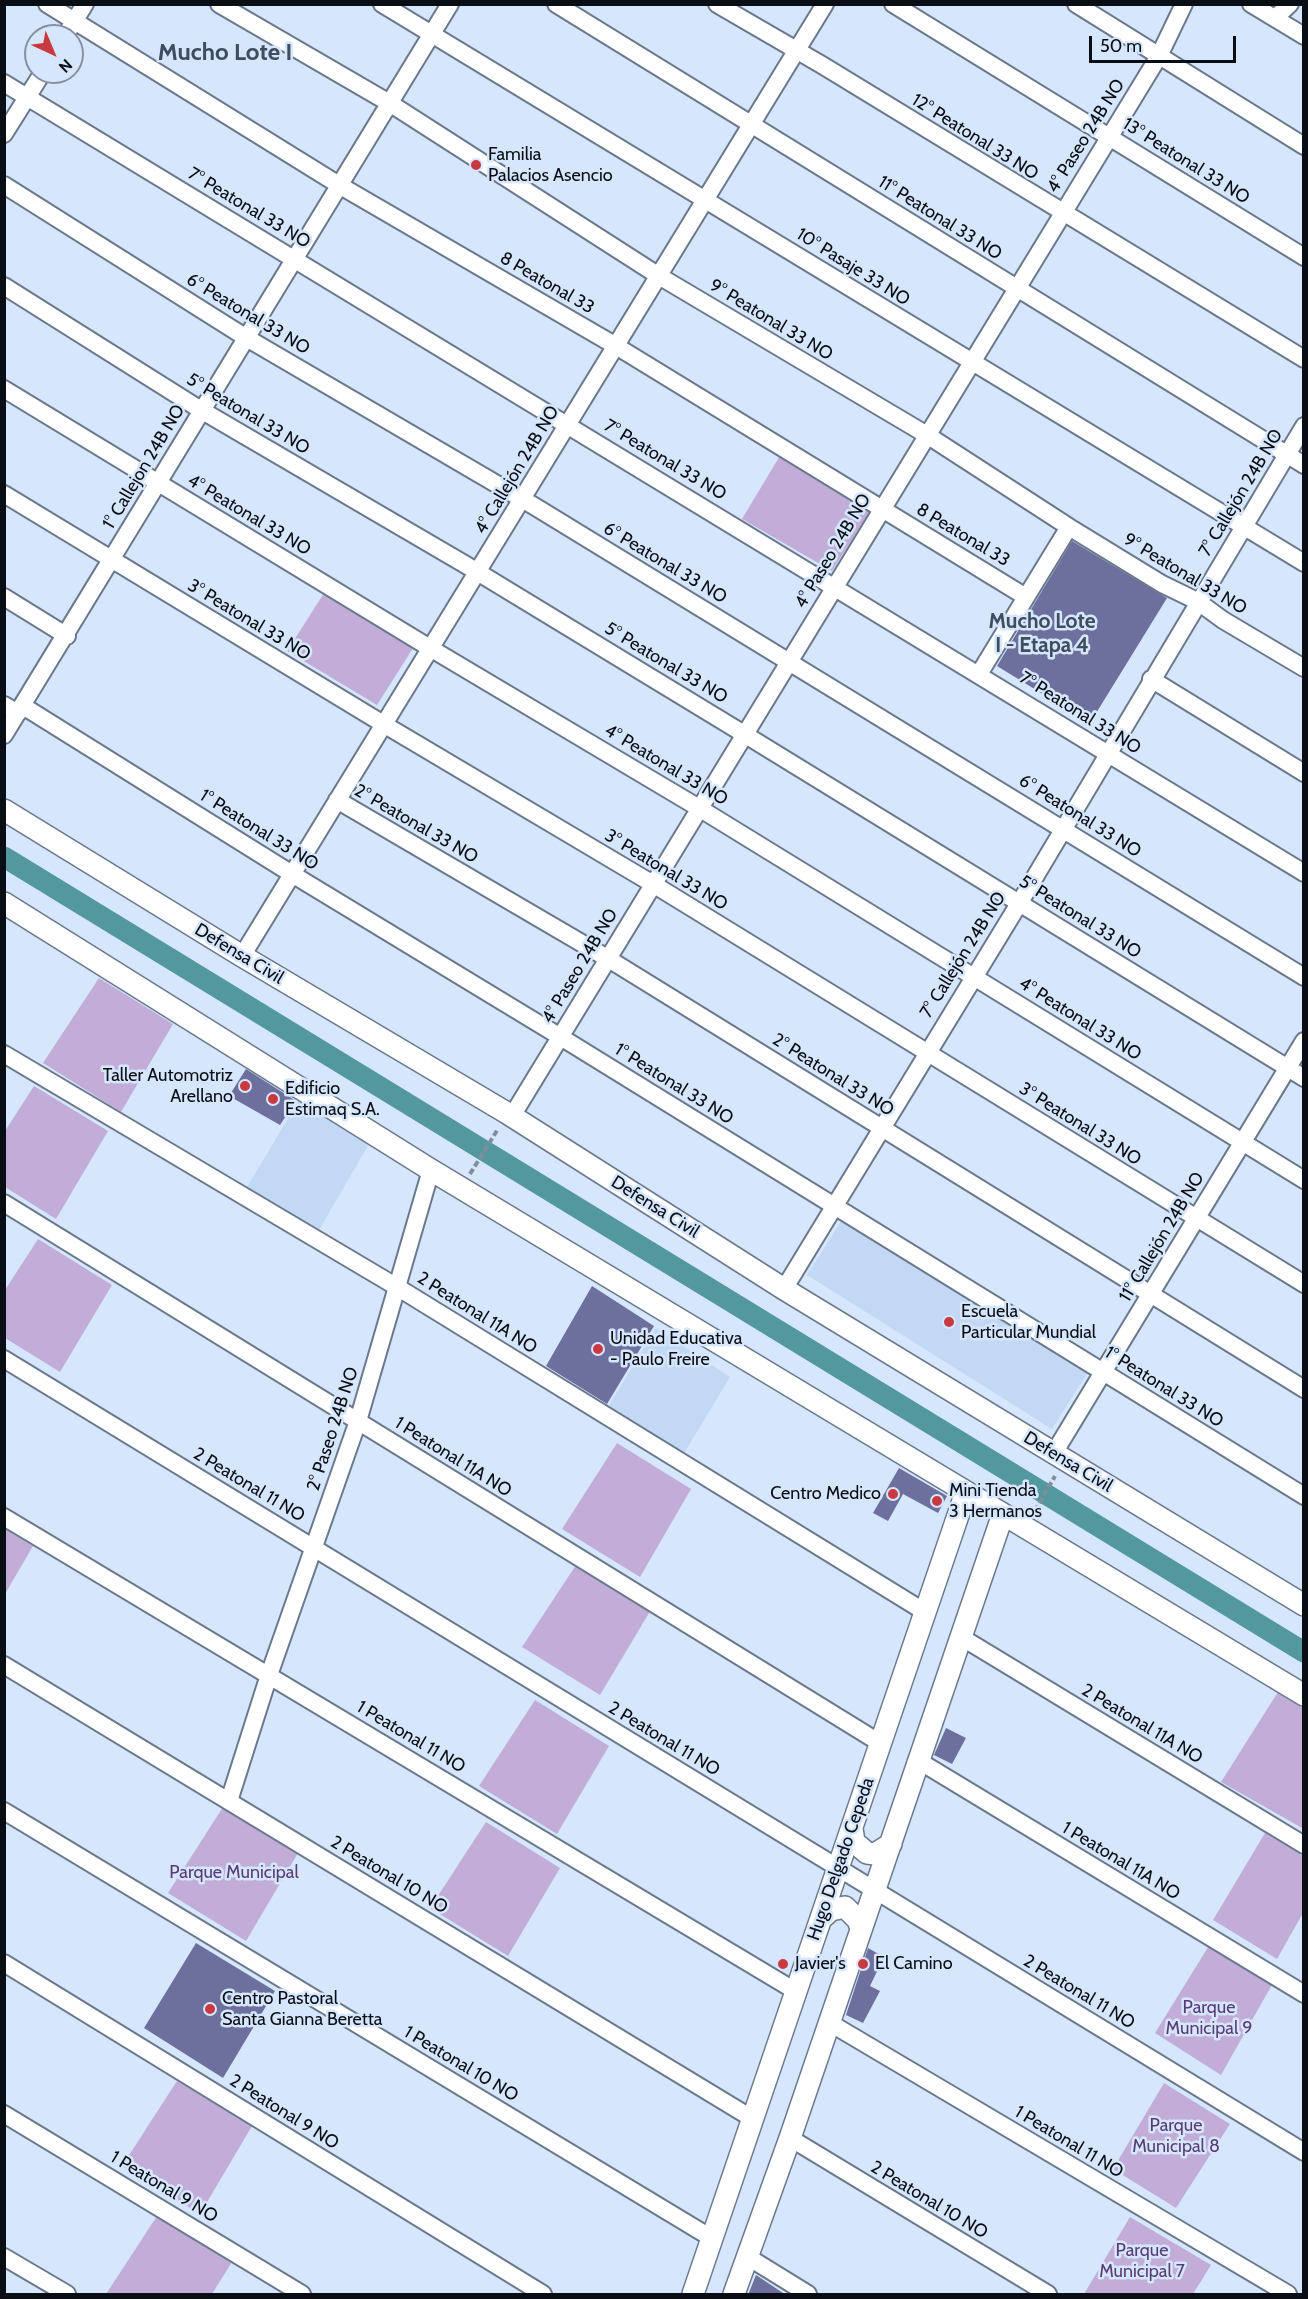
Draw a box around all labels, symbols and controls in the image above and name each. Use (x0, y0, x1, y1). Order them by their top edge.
north arrow (24, 24, 84, 84)
scale bar (1092, 24, 1239, 62)
text: 50 m (1100, 35, 1142, 57)
district label: Mucho Lote I (158, 39, 292, 67)
text: N (55, 55, 76, 77)
street label: 4° Paseo 24B NO (1042, 75, 1130, 197)
street label: 12° Peatonal 33 NO (908, 89, 1042, 185)
street label: 13° Peatonal 33 NO (1119, 113, 1253, 209)
place label: Familia Palacios Asencio (488, 144, 613, 186)
marker: Familia Palacios Asencio (469, 158, 483, 172)
street label: 7° Peatonal 33 NO (184, 163, 314, 253)
street label: 11° Peatonal 33 NO (874, 171, 1006, 265)
street label: 10° Pasaje 33 NO (792, 223, 914, 311)
street label: 8 Peatonal 33 (496, 247, 598, 319)
street label: 6° Peatonal 33 NO (182, 269, 314, 359)
street label: 9° Peatonal 33 NO (705, 275, 837, 365)
street label: 5° Peatonal 33 NO (183, 369, 313, 459)
street label: 1° Callejon 24B NO (98, 401, 190, 533)
street label: 4° Callejón 24B NO (470, 402, 564, 538)
street label: 7° Peatonal 33 NO (600, 415, 730, 505)
street label: 7° Callejón 24B NO (1194, 425, 1288, 561)
street label: 4° Peatonal 33 NO (183, 470, 315, 560)
street label: 4° Paseo 24B NO (790, 490, 876, 612)
street label: 8 Peatonal 33 (912, 499, 1014, 571)
street label: 6° Peatonal 33 NO (599, 518, 731, 608)
street label: 9° Peatonal 33 NO (1119, 529, 1251, 619)
street label: 3° Peatonal 33 NO (184, 575, 314, 665)
district label: Mucho Lote I - Etapa 4 (989, 609, 1095, 659)
street label: 5° Peatonal 33 NO (601, 618, 731, 708)
street label: 7° Peatonal 33 NO (1015, 667, 1145, 759)
street label: 4° Peatonal 33 NO (600, 720, 732, 810)
street label: 6° Peatonal 33 NO (1015, 770, 1145, 862)
street label: 2° Peatonal 33 NO (350, 780, 482, 868)
street label: 1° Peatonal 33 NO (196, 785, 322, 875)
street label: 3° Peatonal 33 NO (601, 825, 731, 915)
street label: 5° Peatonal 33 NO (1015, 871, 1145, 963)
street label: 7° Callejón 24B NO (916, 888, 1010, 1022)
street label: 4° Paseo 24B NO (537, 905, 623, 1027)
street label: Defensa Civil (191, 919, 287, 989)
street label: 4° Peatonal 33 NO (1015, 973, 1145, 1065)
street label: 2° Peatonal 33 NO (768, 1029, 898, 1121)
street label: 1° Peatonal 33 NO (611, 1039, 737, 1129)
place label: Taller Automotriz Arellano (103, 1065, 233, 1108)
place label: Edificio Estimaq S.A. (285, 1078, 380, 1120)
street label: 3° Peatonal 33 NO (1015, 1078, 1145, 1170)
marker: Taller Automotriz Arellano (238, 1079, 252, 1093)
marker: Edificio Estimaq S.A. (266, 1092, 280, 1106)
street label: 11° Callejón 24B NO (1115, 1168, 1209, 1306)
street label: Defensa Civil (607, 1171, 703, 1243)
street label: 2 Peatonal 11A NO (413, 1267, 541, 1359)
place label: Escuela Particular Mundial (961, 1301, 1096, 1344)
marker: Escuela Particular Mundial (942, 1315, 956, 1329)
place label: Unidad Educativa - Paulo Freire (610, 1328, 742, 1370)
marker: Unidad Educativa - Paulo Freire (591, 1342, 605, 1356)
street label: 1° Peatonal 33 NO (1101, 1342, 1227, 1432)
street label: 2° Paseo 24B NO (303, 1364, 363, 1494)
street label: 1 Peatonal 11A NO (390, 1412, 516, 1502)
street label: Defensa Civil (1020, 1427, 1116, 1497)
street label: 2 Peatonal 11 NO (189, 1443, 309, 1527)
place label: Mini Tienda 3 Hermanos (949, 1480, 1042, 1522)
place label: Centro Medico (770, 1483, 881, 1505)
marker: Centro Medico (886, 1487, 900, 1501)
marker: Mini Tienda 3 Hermanos (930, 1494, 944, 1508)
street label: 2 Peatonal 11A NO (1077, 1679, 1207, 1769)
street label: 1 Peatonal 11 NO (353, 1696, 469, 1778)
street label: 2 Peatonal 11 NO (604, 1697, 724, 1781)
street label: Hugo Delgado Cepeda (803, 1775, 879, 1943)
street label: 1 Peatonal 11A NO (1058, 1817, 1184, 1905)
street label: 2 Peatonal 10 NO (326, 1831, 452, 1919)
park label: Parque Municipal (169, 1862, 299, 1884)
street label: 2 Peatonal 11 NO (1019, 1950, 1139, 2034)
place label: Javier's (795, 1953, 846, 1975)
place label: El Camino (875, 1953, 953, 1975)
marker: Javier's (776, 1957, 790, 1971)
marker: El Camino (856, 1957, 870, 1971)
place label: Centro Pastoral Santa Gianna Beretta (222, 1988, 382, 2030)
park label: Parque Municipal 9 (1166, 1997, 1252, 2040)
marker: Centro Pastoral Santa Gianna Beretta (203, 2002, 217, 2016)
street label: 1 Peatonal 10 NO (400, 2021, 522, 2107)
street label: 2 Peatonal 9 NO (225, 2070, 343, 2154)
street label: 1 Peatonal 11 NO (1011, 2101, 1127, 2183)
park label: Parque Municipal 8 (1132, 2115, 1220, 2158)
street label: 1 Peatonal 9 NO (106, 2146, 222, 2228)
street label: 2 Peatonal 10 NO (866, 2156, 992, 2244)
park label: Parque Municipal 7 (1099, 2240, 1185, 2282)

